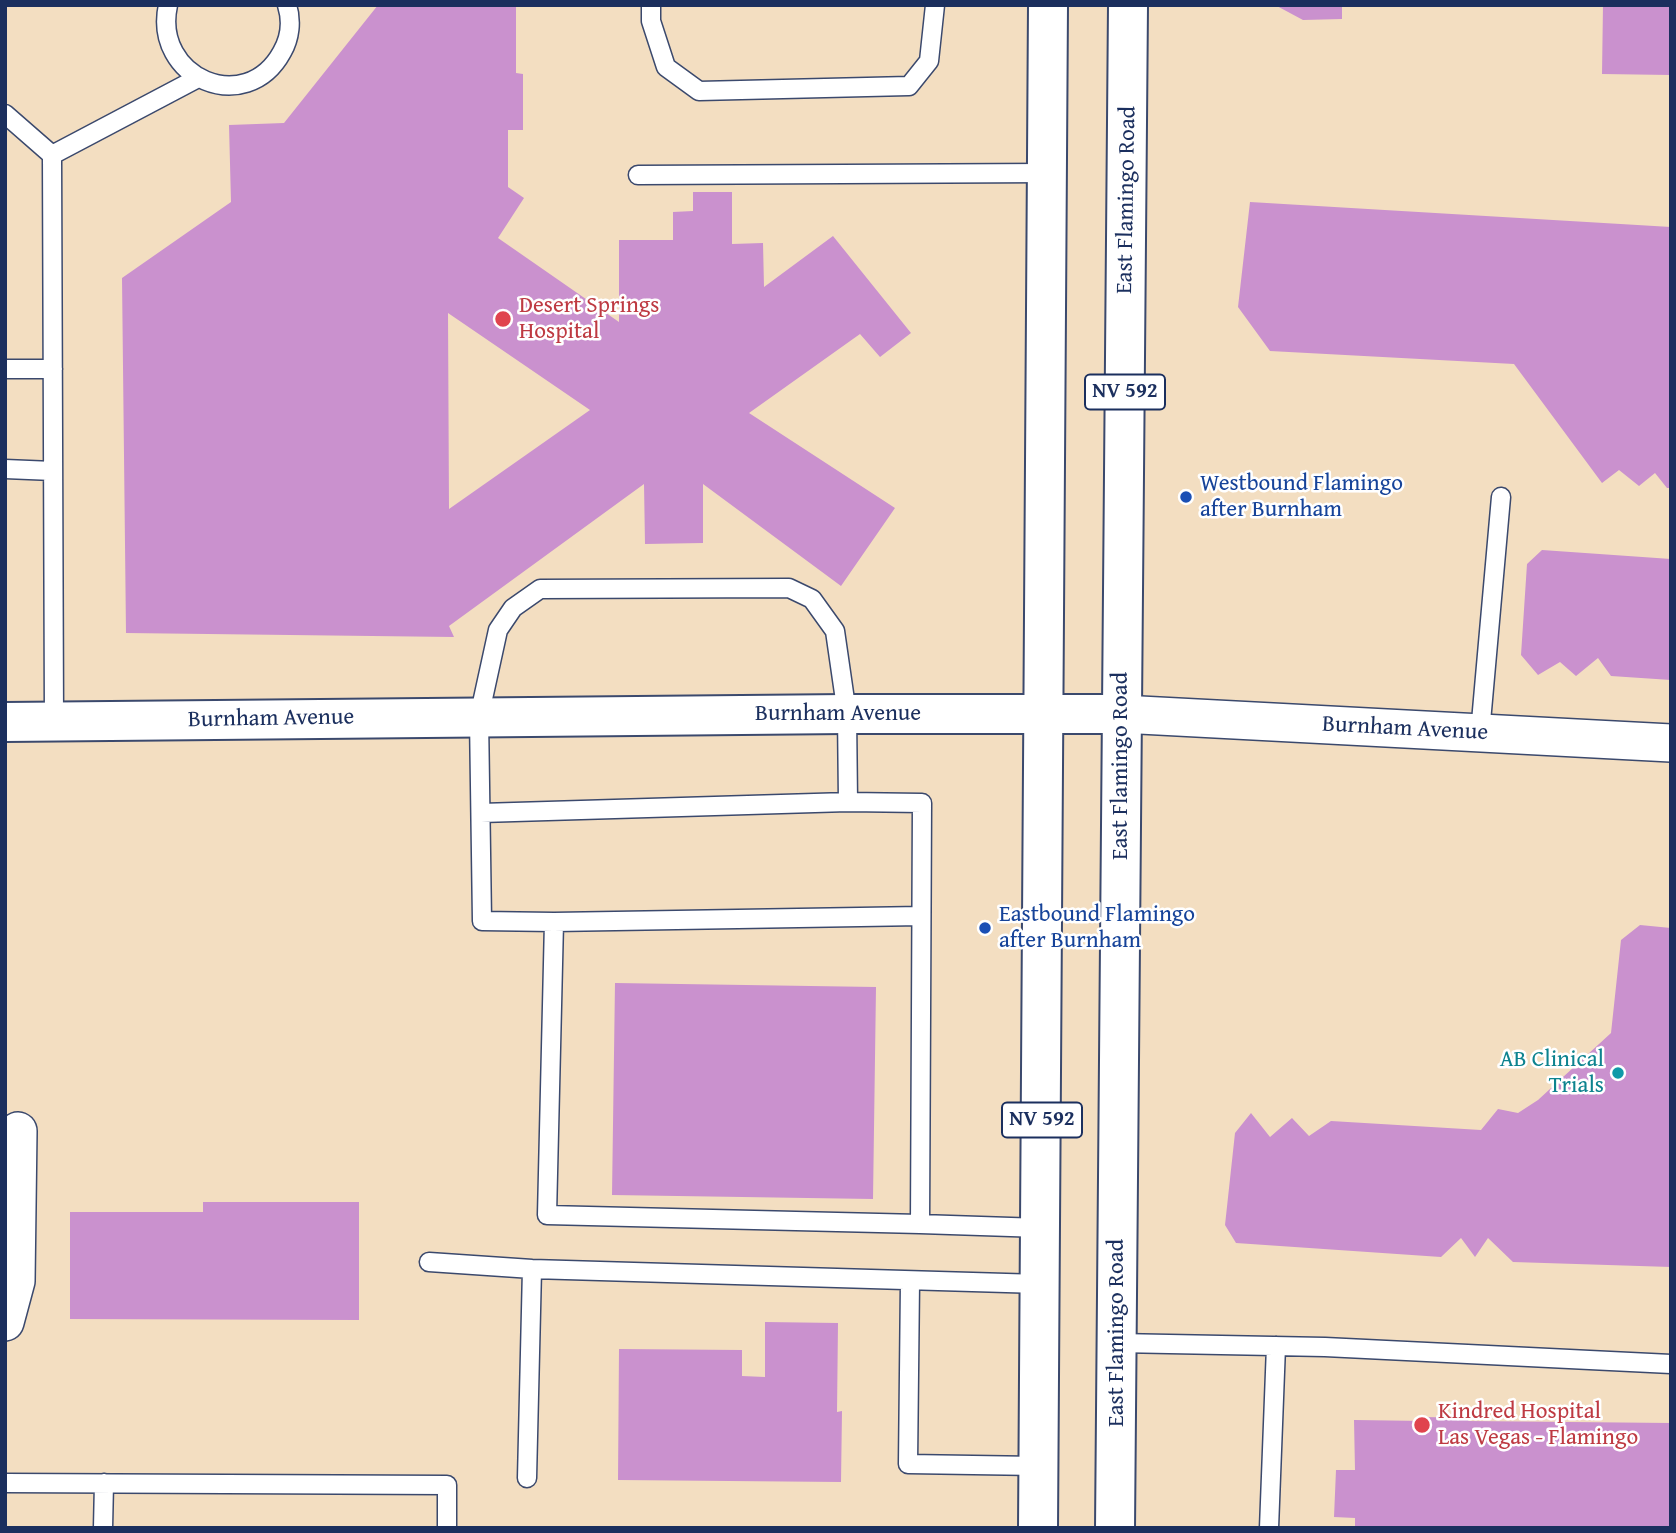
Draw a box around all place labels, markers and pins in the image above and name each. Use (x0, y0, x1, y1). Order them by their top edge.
place label: Desert Springs Hospital (519, 292, 659, 346)
marker: Desert Springs Hospital (493, 309, 513, 329)
place label: Westbound Flamingo after Burnham (1200, 470, 1403, 524)
marker: Westbound Flamingo after Burnham (1178, 489, 1194, 505)
place label: Eastbound Flamingo after Burnham (999, 901, 1195, 955)
marker: Eastbound Flamingo after Burnham (977, 920, 993, 936)
place label: AB Clinical Trials (1500, 1046, 1604, 1100)
marker: AB Clinical Trials (1610, 1065, 1626, 1081)
place label: Kindred Hospital Las Vegas - Flamingo (1438, 1398, 1638, 1452)
marker: Kindred Hospital Las Vegas - Flamingo (1412, 1415, 1432, 1435)

